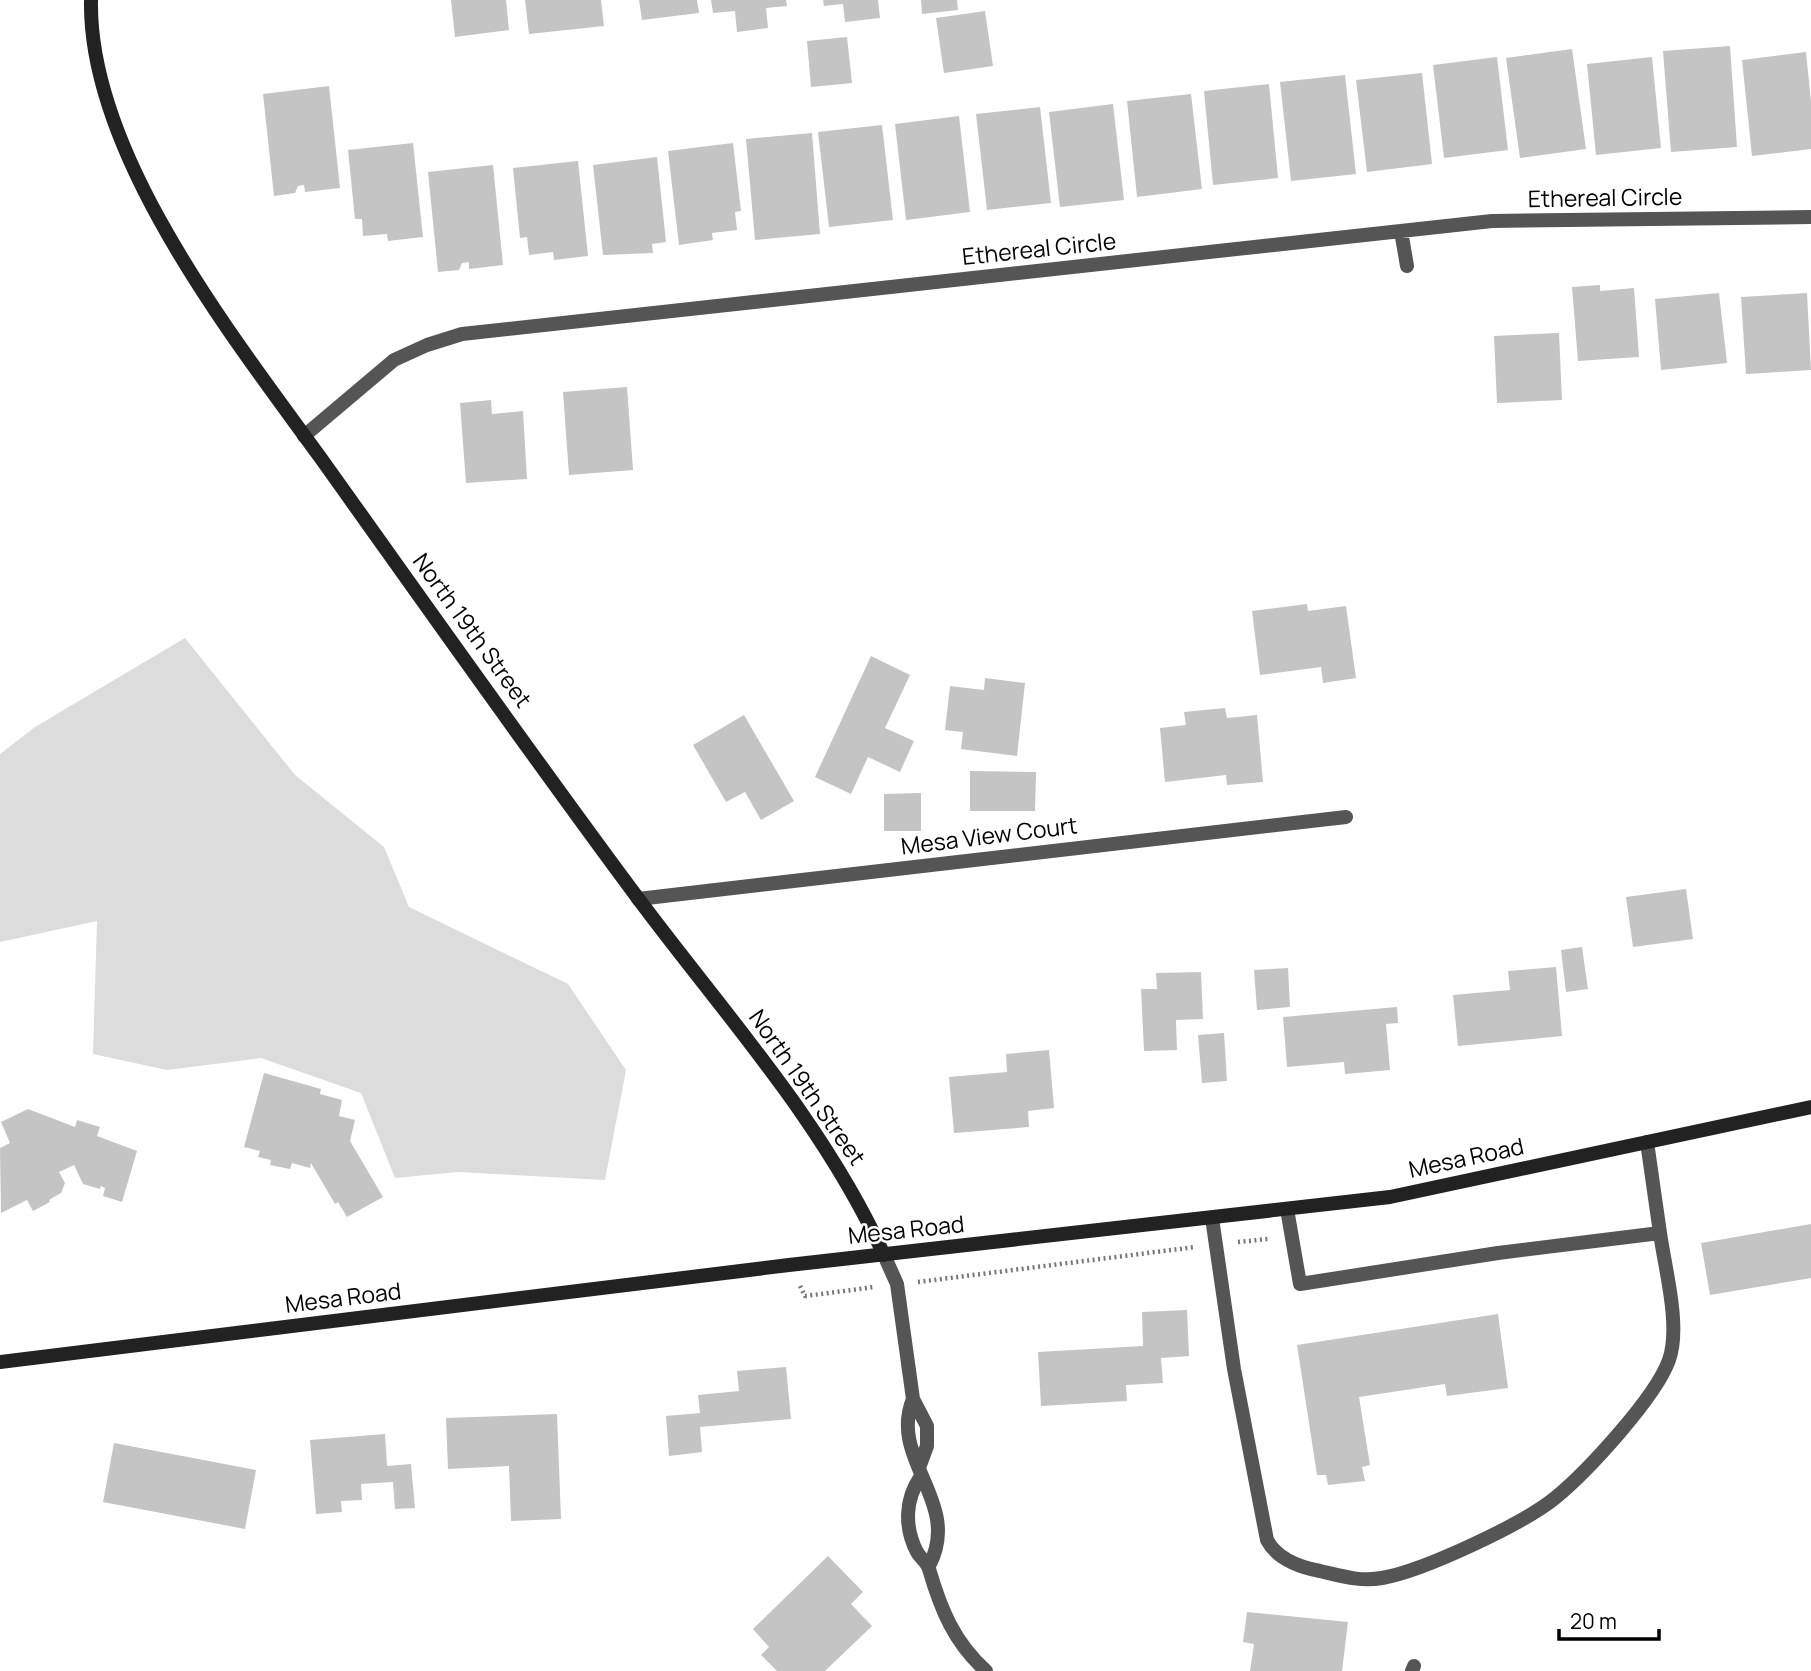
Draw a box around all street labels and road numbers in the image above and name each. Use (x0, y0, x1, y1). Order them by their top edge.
street label: Ethereal Circle (1527, 180, 1683, 214)
street label: Ethereal Circle (960, 224, 1118, 272)
street label: North 19th Street (406, 546, 540, 714)
street label: Mesa View Court (899, 808, 1079, 862)
street label: North 19th Street (742, 1003, 874, 1171)
street label: Mesa Road (1406, 1129, 1526, 1185)
street label: Mesa Road (846, 1207, 966, 1251)
street label: Mesa Road (283, 1274, 403, 1320)

